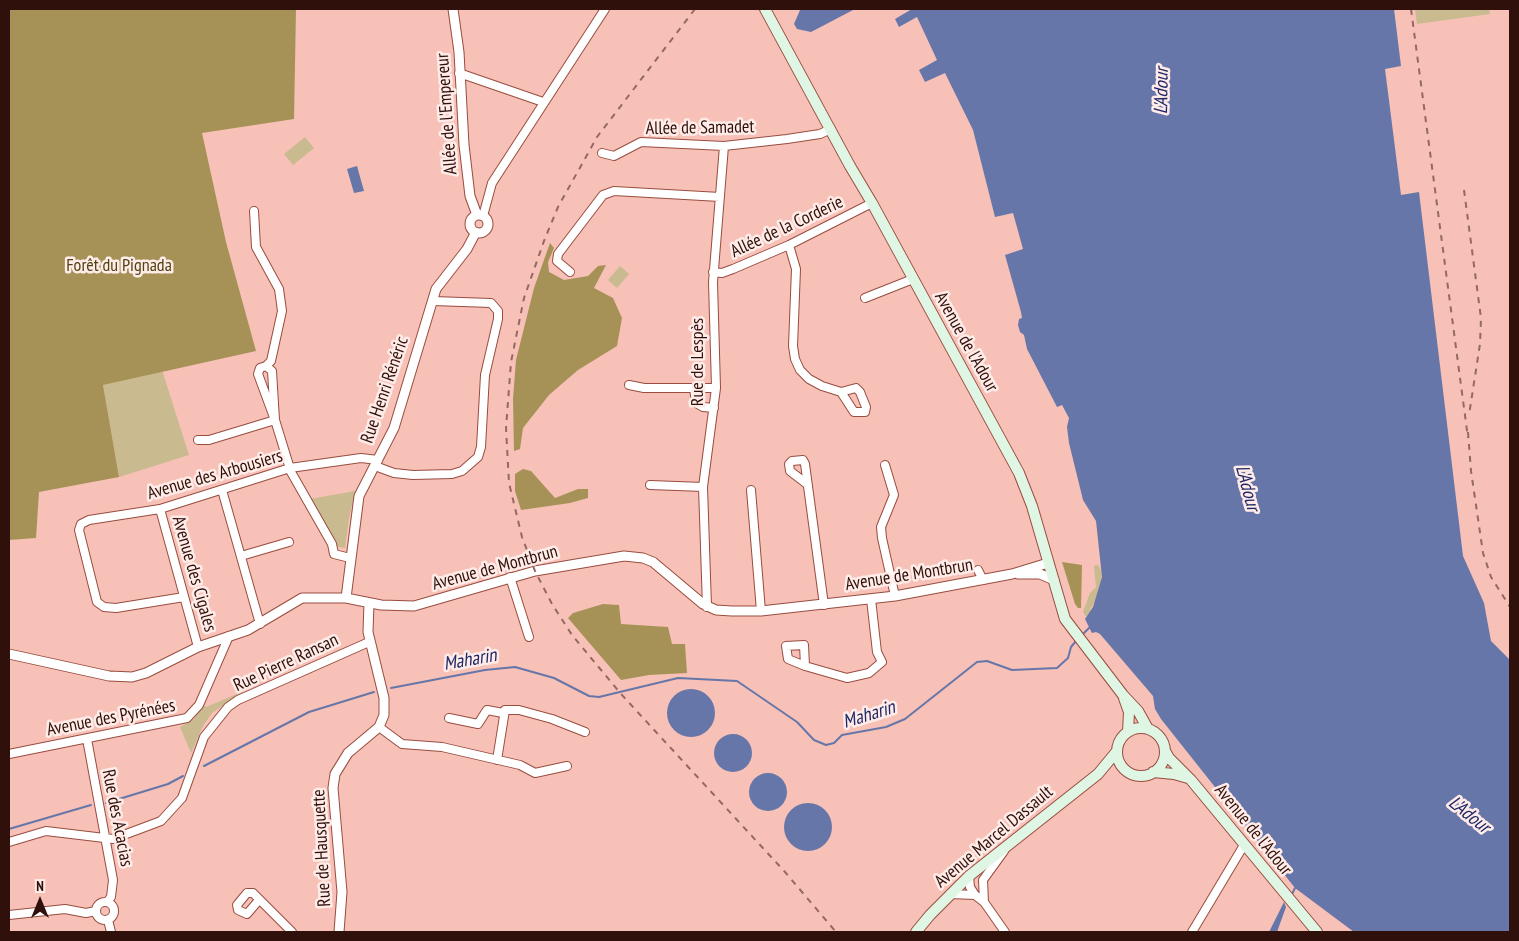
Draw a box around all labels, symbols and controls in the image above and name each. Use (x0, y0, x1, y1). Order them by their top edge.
street label: Allée de l'Empereur (432, 53, 462, 175)
water label: L'Adour (1150, 68, 1174, 114)
street label: Allée de Samadet (646, 116, 754, 140)
street label: Allée de la Corderie (727, 192, 847, 262)
park label: Forêt du Pignada (66, 255, 172, 277)
street label: Avenue de l'Adour (930, 288, 1002, 396)
street label: Rue de Lespès (687, 318, 709, 406)
street label: Rue Henri Rénéric (357, 334, 413, 446)
street label: Avenue des Arbousiers (145, 445, 285, 505)
water label: L'Adour (1230, 463, 1264, 513)
street label: Avenue des Cigales (167, 514, 221, 634)
street label: Avenue de Montbrun (430, 541, 560, 595)
street label: Avenue de Montbrun (844, 554, 974, 596)
street label: Rue Pierre Ransan (230, 629, 342, 697)
water label: Maharin (442, 644, 498, 676)
street label: Avenue des Pyrénées (45, 695, 177, 741)
water label: Maharin (840, 696, 898, 734)
street label: Rue des Acacias (97, 768, 137, 868)
street label: Avenue de l'Adour (1210, 780, 1296, 880)
street label: Avenue Marcel Dassault (931, 781, 1057, 893)
street label: Rue de Hausquette (308, 789, 336, 907)
water label: L'Adour (1444, 792, 1494, 838)
north arrow (15, 876, 65, 926)
text: N (36, 877, 44, 895)

